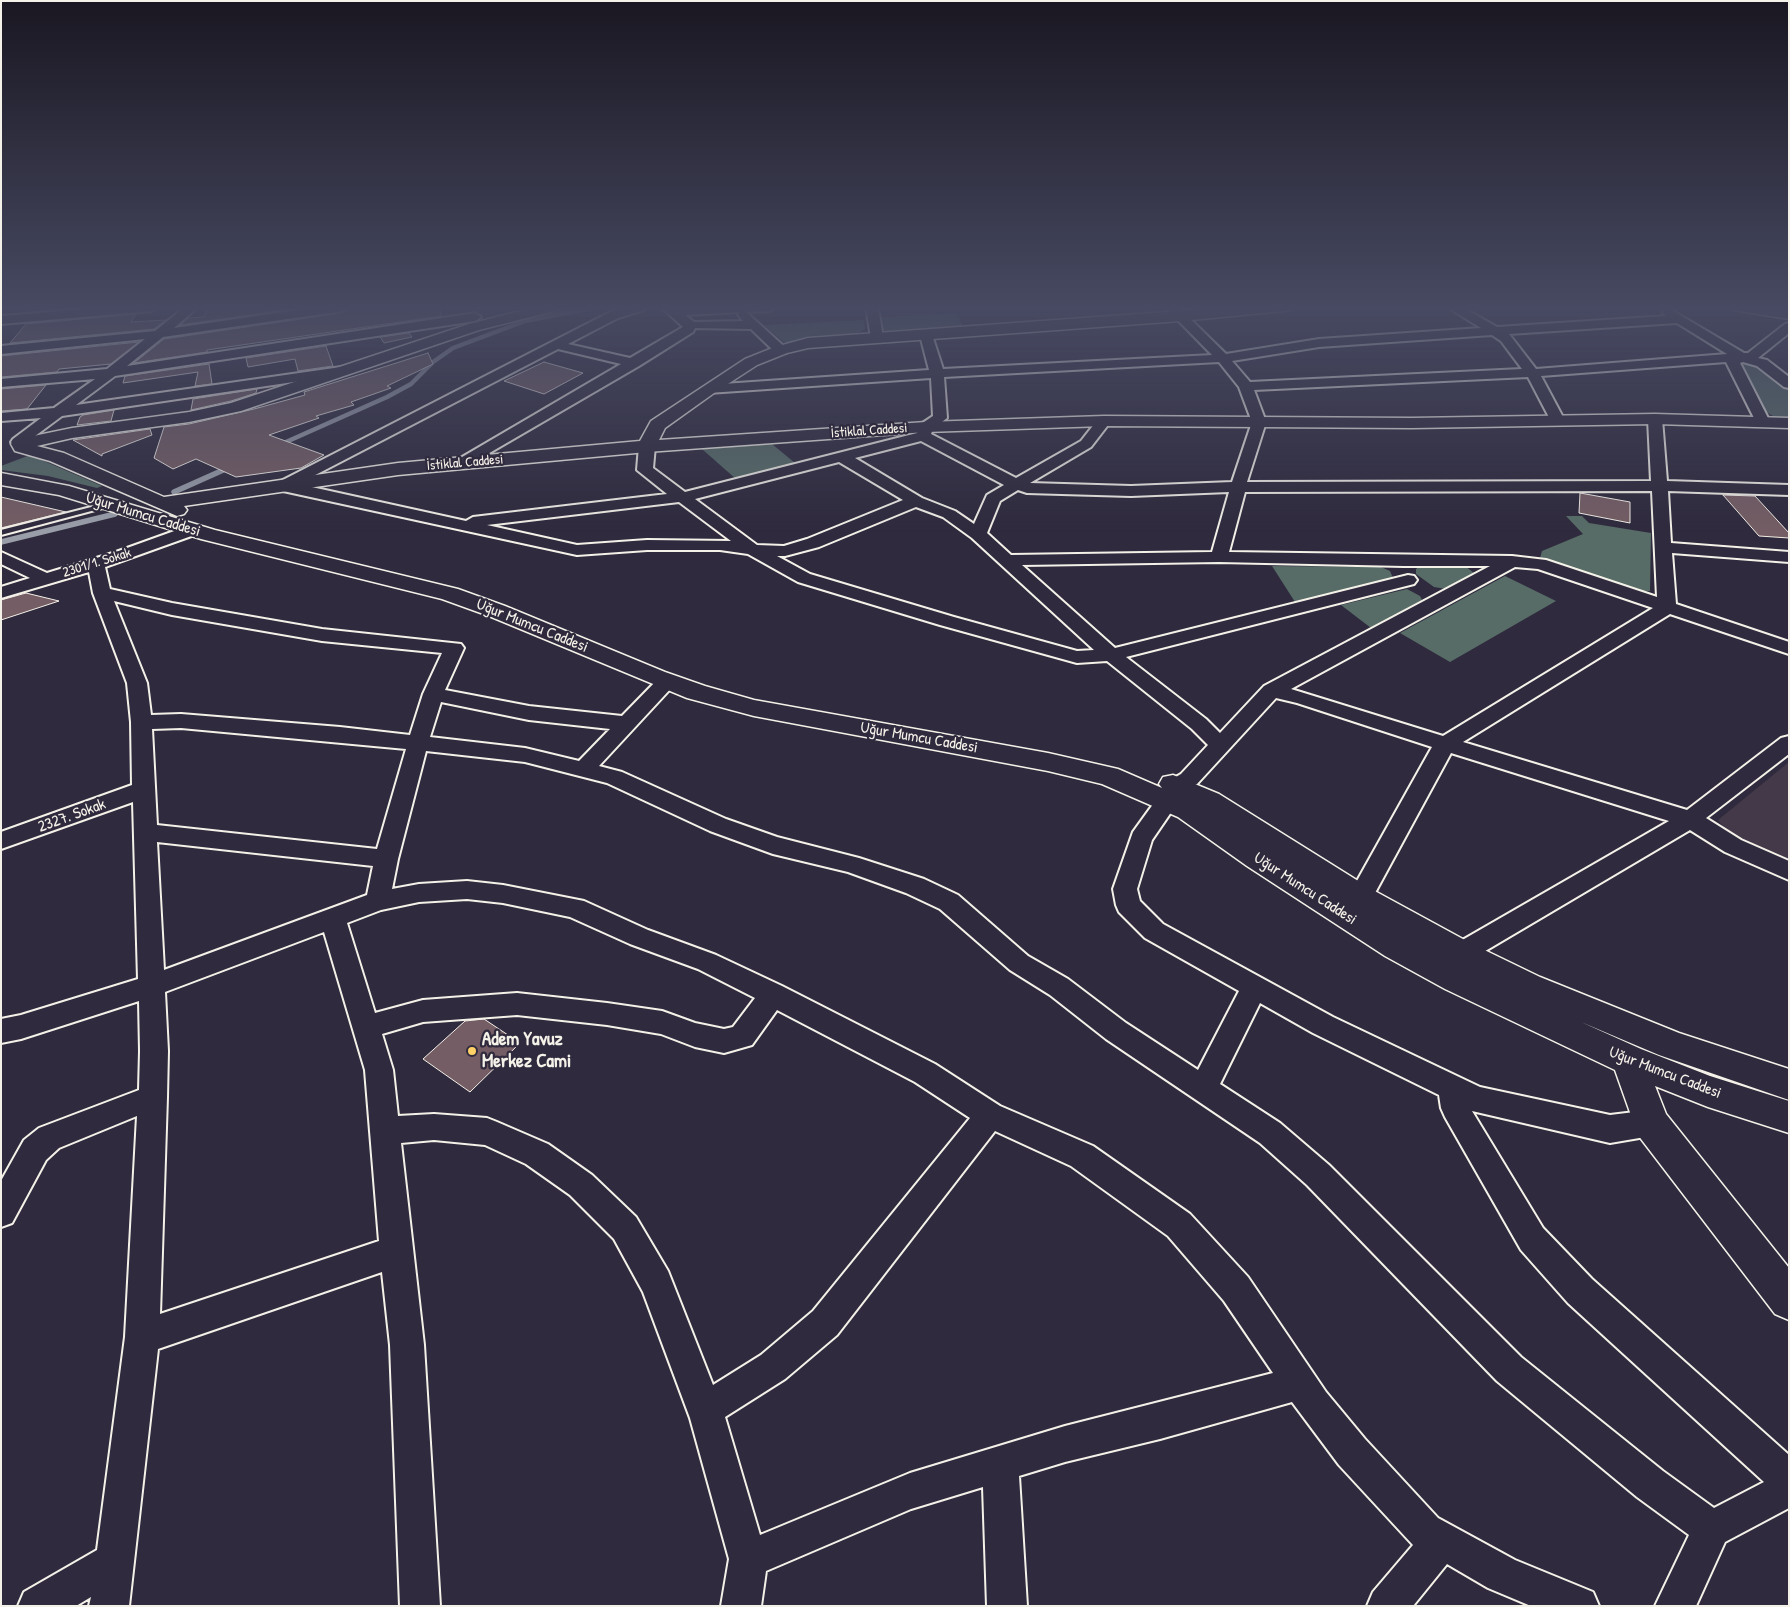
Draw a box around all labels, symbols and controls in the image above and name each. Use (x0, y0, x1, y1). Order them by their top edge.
street label: İstiklal Caddesi (830, 420, 908, 442)
street label: İstiklal Caddesi (426, 451, 504, 475)
street label: Uğur Mumcu Caddesi (83, 488, 203, 542)
street label: 2301/1. Sokak (61, 545, 133, 581)
street label: Uğur Mumcu Caddesi (473, 595, 591, 657)
street label: Uğur Mumcu Caddesi (859, 718, 979, 758)
street label: 2327. Sokak (36, 795, 108, 837)
street label: Uğur Mumcu Caddesi (1250, 849, 1360, 929)
place label: Adem Yavuz Merkez Cami (482, 1029, 571, 1073)
street label: Uğur Mumcu Caddesi (1606, 1043, 1724, 1103)
marker: Adem Yavuz Merkez Cami (466, 1045, 478, 1057)

